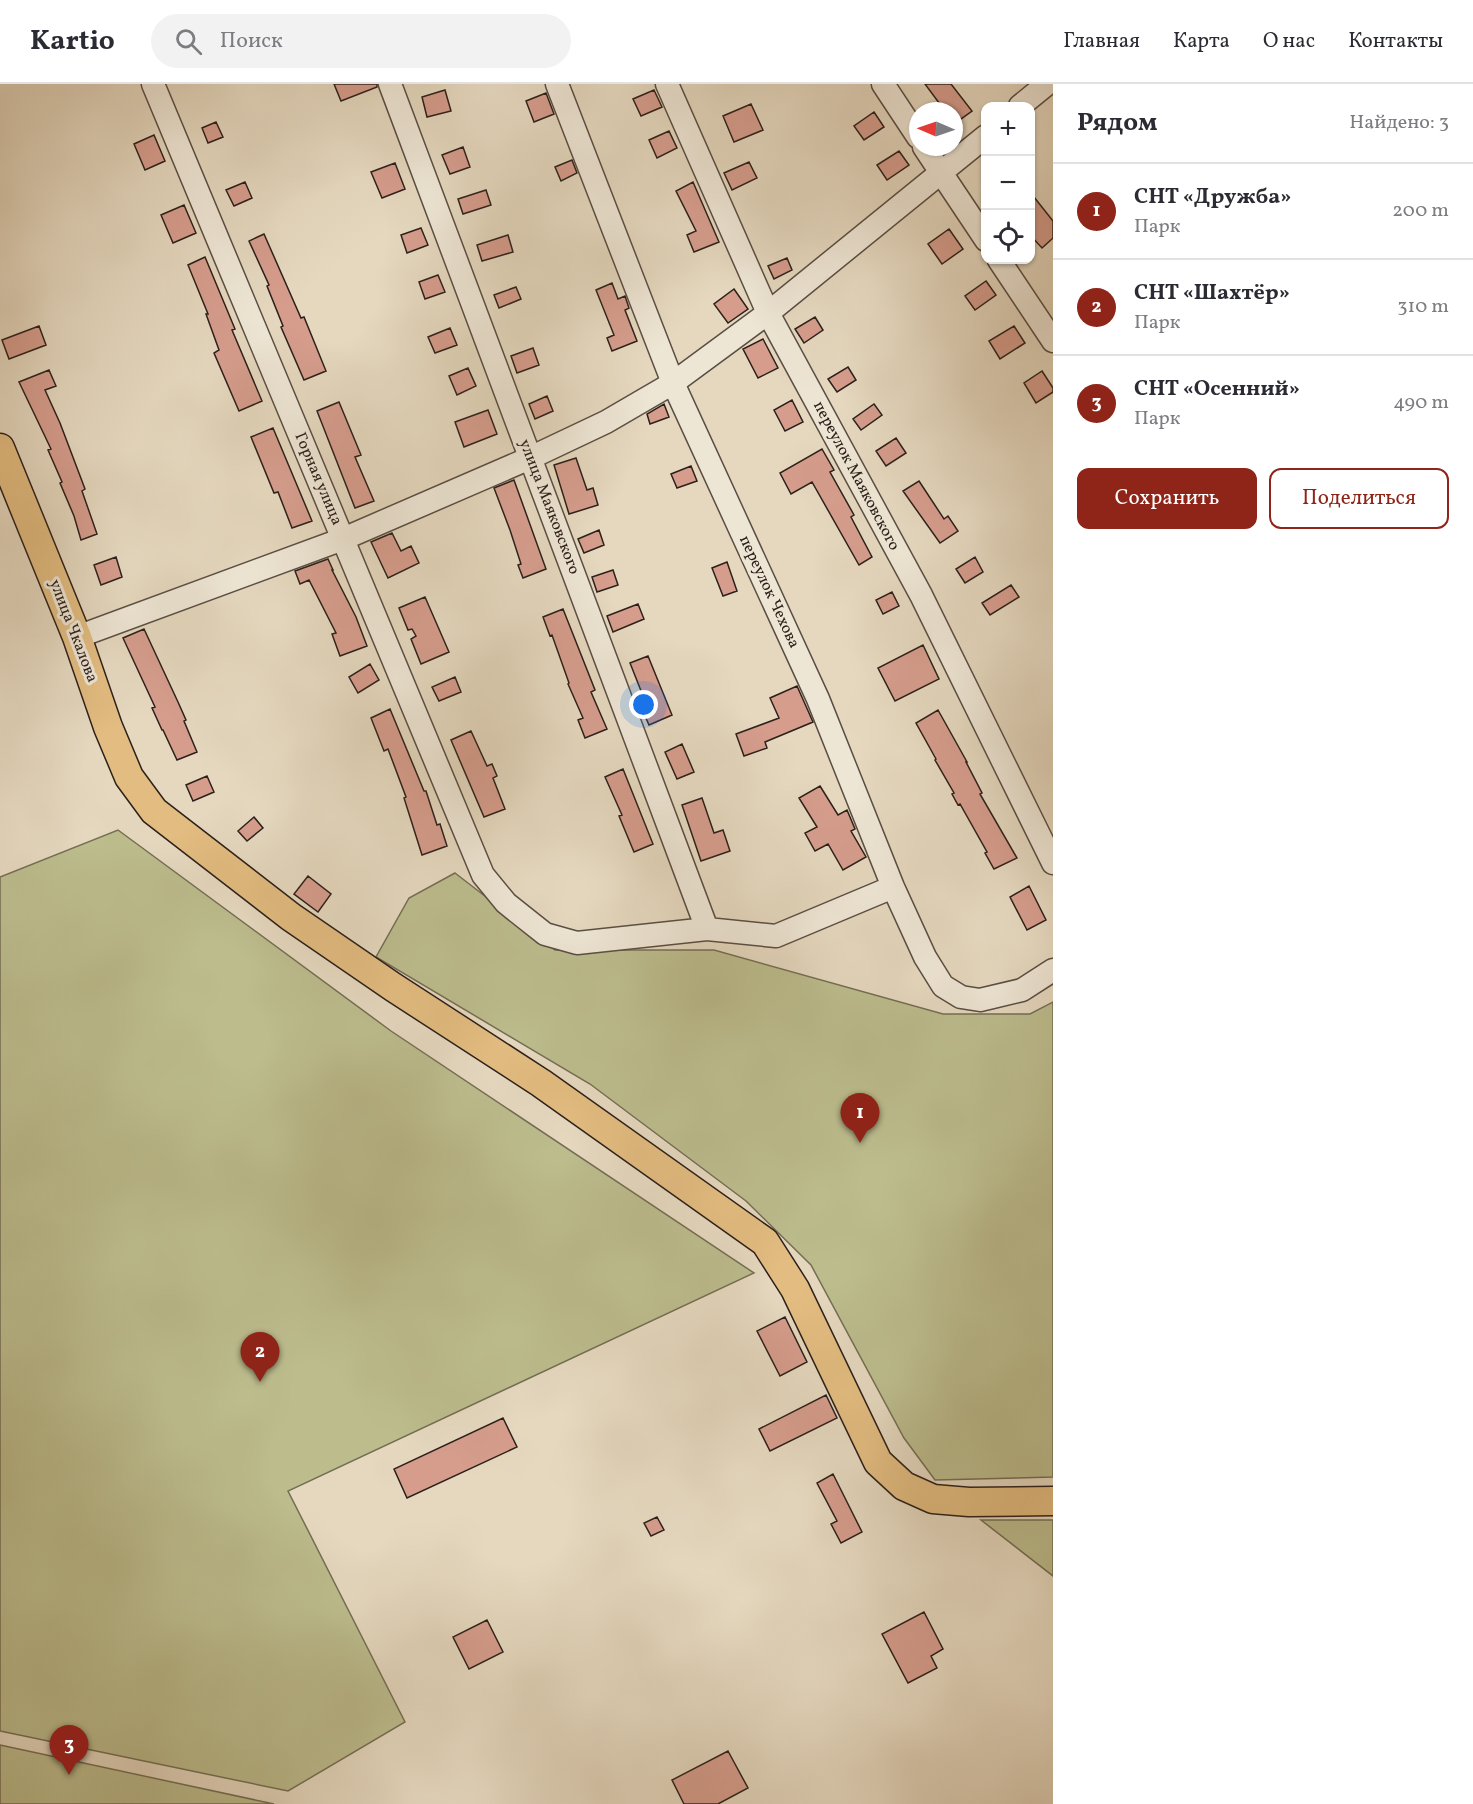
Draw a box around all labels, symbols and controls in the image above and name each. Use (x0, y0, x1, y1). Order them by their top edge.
search box (151, 14, 571, 68)
text: Kartio (30, 22, 115, 61)
icon: search (172, 25, 205, 58)
text: Поиск (220, 26, 283, 57)
text: Главная (1063, 27, 1140, 56)
text: Карта (1173, 27, 1230, 56)
text: О нас (1263, 27, 1315, 56)
text: Контакты (1348, 27, 1443, 56)
north arrow (909, 102, 963, 156)
map controls (981, 102, 1035, 264)
button: + (981, 102, 1035, 156)
text: Рядом (1077, 105, 1157, 141)
text: Найдено: 3 (1349, 109, 1449, 137)
button: − (981, 156, 1035, 210)
text: СНТ «Дружба» (1134, 182, 1291, 213)
text: 1 (1092, 197, 1101, 225)
text: 200 m (1392, 197, 1449, 225)
button: locate (981, 210, 1035, 264)
text: Парк (1134, 213, 1180, 241)
text: СНТ «Шахтёр» (1134, 278, 1290, 309)
text: 2 (1091, 293, 1102, 321)
text: 310 m (1397, 293, 1449, 321)
text: Парк (1134, 309, 1180, 337)
text: СНТ «Осенний» (1134, 374, 1300, 405)
text: 3 (1091, 389, 1102, 417)
text: 490 m (1393, 389, 1449, 417)
street label: переулок Маяковского (807, 398, 905, 554)
text: Парк (1134, 405, 1180, 433)
street label: Горная улица (289, 429, 347, 529)
street label: улица Маяковского (513, 436, 585, 578)
button: Сохранить (1077, 468, 1257, 529)
button: Поделиться (1269, 468, 1449, 529)
street label: переулок Чехова (733, 532, 805, 652)
street label: улица Чкалова (43, 576, 103, 686)
your location (629, 690, 658, 719)
pin: 1 (840, 1094, 880, 1143)
pin: 2 (240, 1332, 280, 1382)
pin: 3 (50, 1726, 88, 1775)

